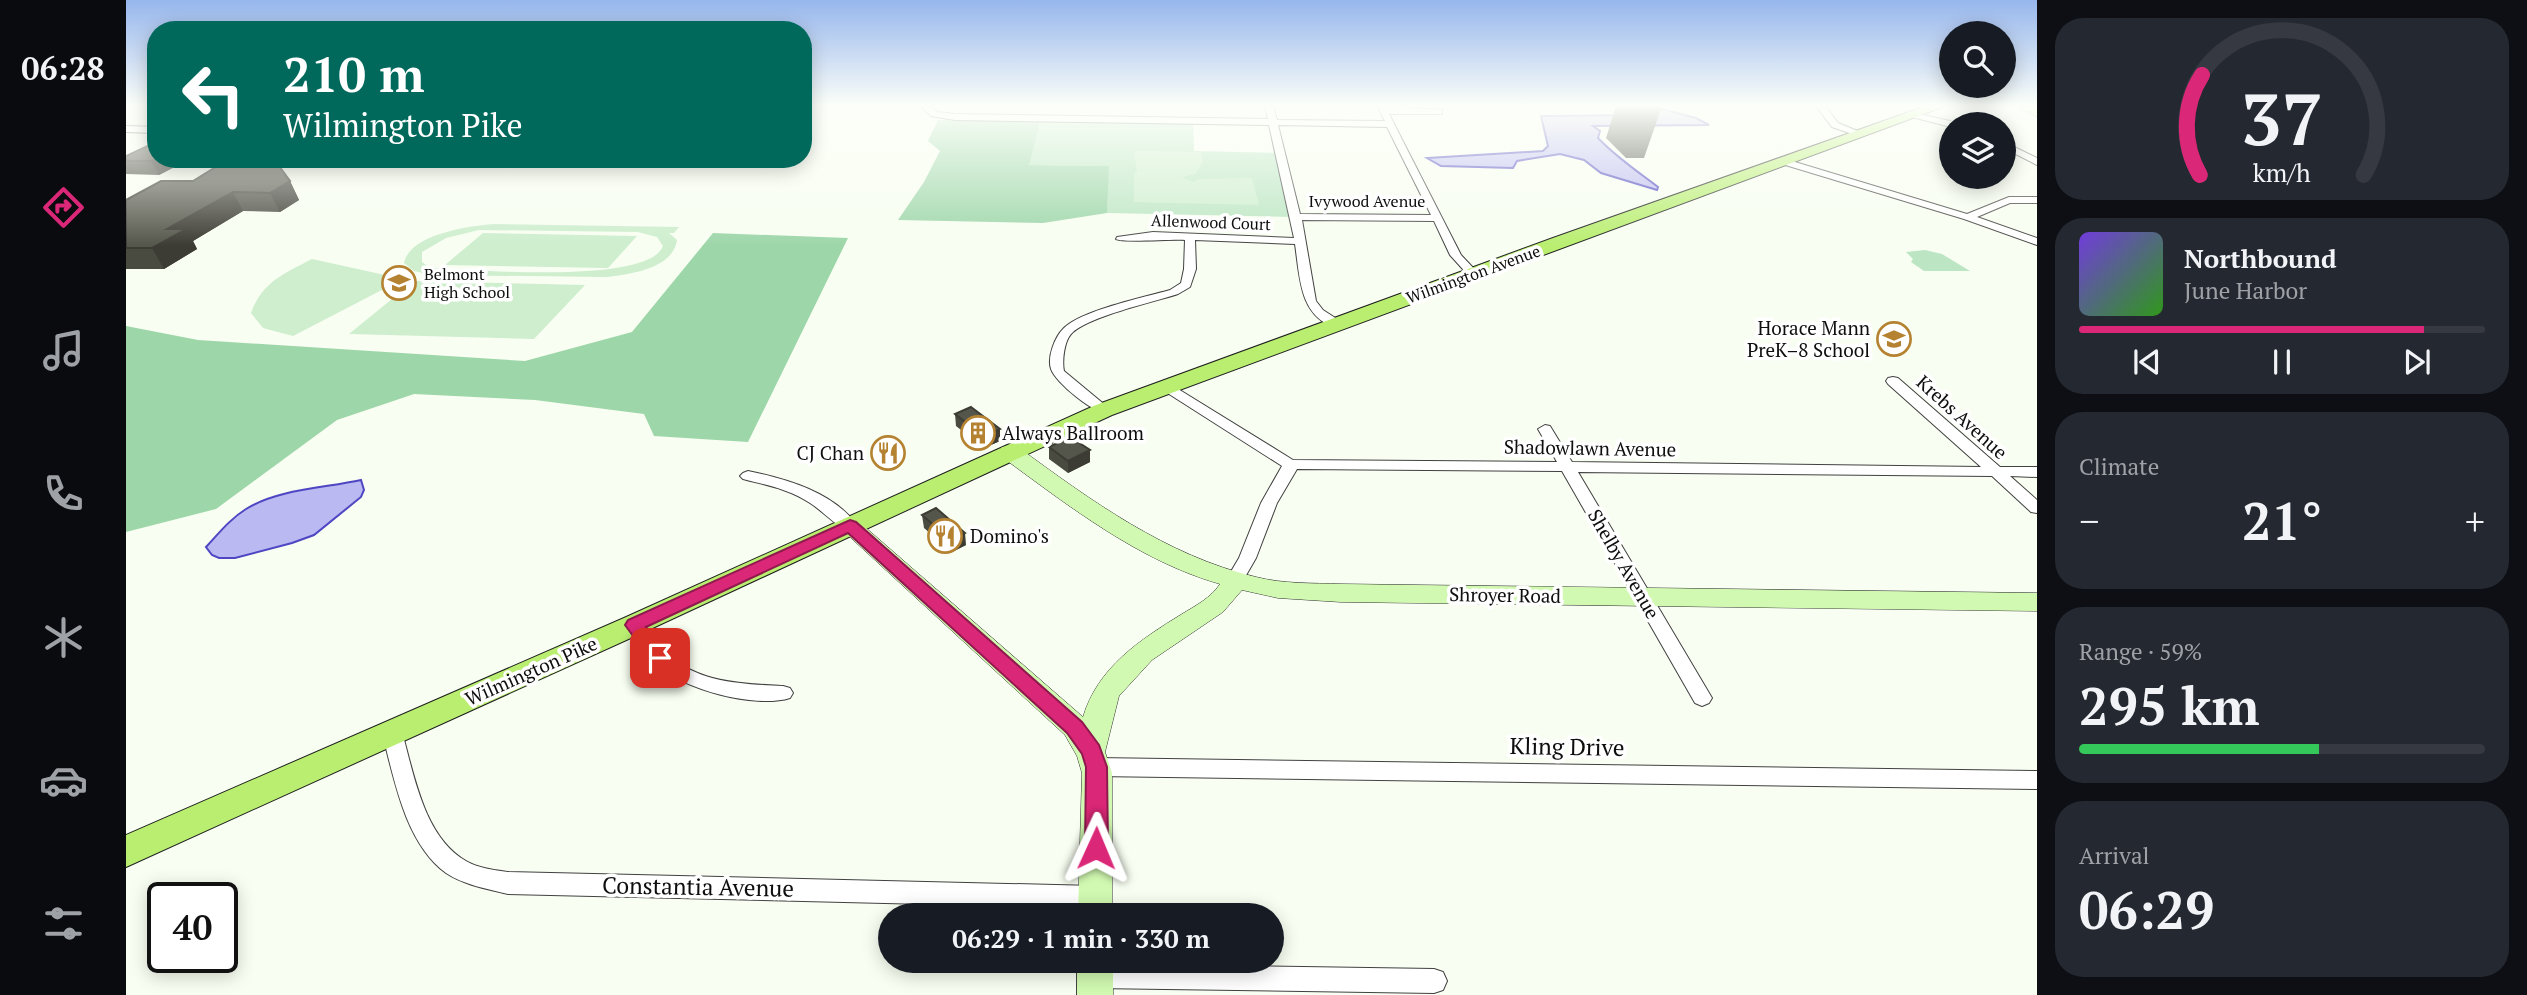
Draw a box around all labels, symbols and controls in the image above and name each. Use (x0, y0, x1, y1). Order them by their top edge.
map controls (1939, 21, 2016, 189)
button: search (1939, 21, 2016, 98)
text: 210 m (283, 41, 425, 106)
text: 06:28 (21, 47, 105, 89)
icon: left (168, 49, 259, 140)
text: 37 (2241, 69, 2323, 166)
text: Wilmington Pike (283, 104, 523, 146)
button: layers (1939, 112, 2016, 189)
text: km/h (2253, 156, 2311, 189)
icon: directions (39, 183, 88, 232)
street label: Ivywood Avenue (1309, 190, 1425, 212)
street label: Allenwood Court (1151, 209, 1271, 235)
street label: Wilmington Avenue (1403, 239, 1543, 309)
text: Northbound (2184, 241, 2337, 275)
place label: Belmont High School (424, 263, 510, 303)
school or university icon: Belmont High School (380, 264, 418, 302)
text: June Harbor (2184, 275, 2307, 306)
place label: Horace Mann PreK–8 School (1747, 315, 1870, 362)
school or university icon: Horace Mann PreK–8 School (1875, 320, 1913, 358)
icon: music (39, 326, 88, 375)
icon: previous (2128, 343, 2166, 381)
icon: pause (2263, 343, 2301, 381)
icon: next (2398, 343, 2436, 381)
street label: Krebs Avenue (1912, 369, 2013, 464)
building icon: Always Ballroom (959, 414, 997, 452)
place label: Always Ballroom (1002, 420, 1145, 445)
street label: Shadowlawn Avenue (1504, 433, 1676, 462)
restaurant icon: CJ Chan (869, 434, 907, 472)
place label: CJ Chan (796, 440, 864, 465)
text: Climate (2079, 451, 2159, 482)
icon: phone (39, 469, 88, 518)
text: 21° (2242, 486, 2322, 555)
text: − (2079, 496, 2099, 546)
text: + (2465, 496, 2485, 546)
street label: Shelby Avenue (1583, 504, 1666, 623)
restaurant icon: Domino's (926, 517, 964, 555)
place label: Domino's (970, 523, 1049, 548)
street label: Shroyer Road (1449, 581, 1562, 608)
icon: climate (39, 613, 88, 662)
pin (630, 628, 690, 688)
street label: Wilmington Pike (461, 630, 601, 711)
text: Range · 59% (2079, 636, 2202, 667)
icon: arrive (641, 639, 679, 677)
text: 295 km (2079, 671, 2260, 740)
street label: Kling Drive (1509, 730, 1625, 763)
icon: car (39, 756, 88, 805)
position arrow (1059, 811, 1133, 885)
text: Arrival (2079, 840, 2150, 871)
street label: Constantia Avenue (602, 869, 794, 904)
text: 06:29 (2079, 875, 2214, 944)
speed limit sign: 40 (147, 882, 238, 973)
icon: filters (39, 899, 88, 948)
text: 06:29 · 1 min · 330 m (952, 921, 1210, 955)

